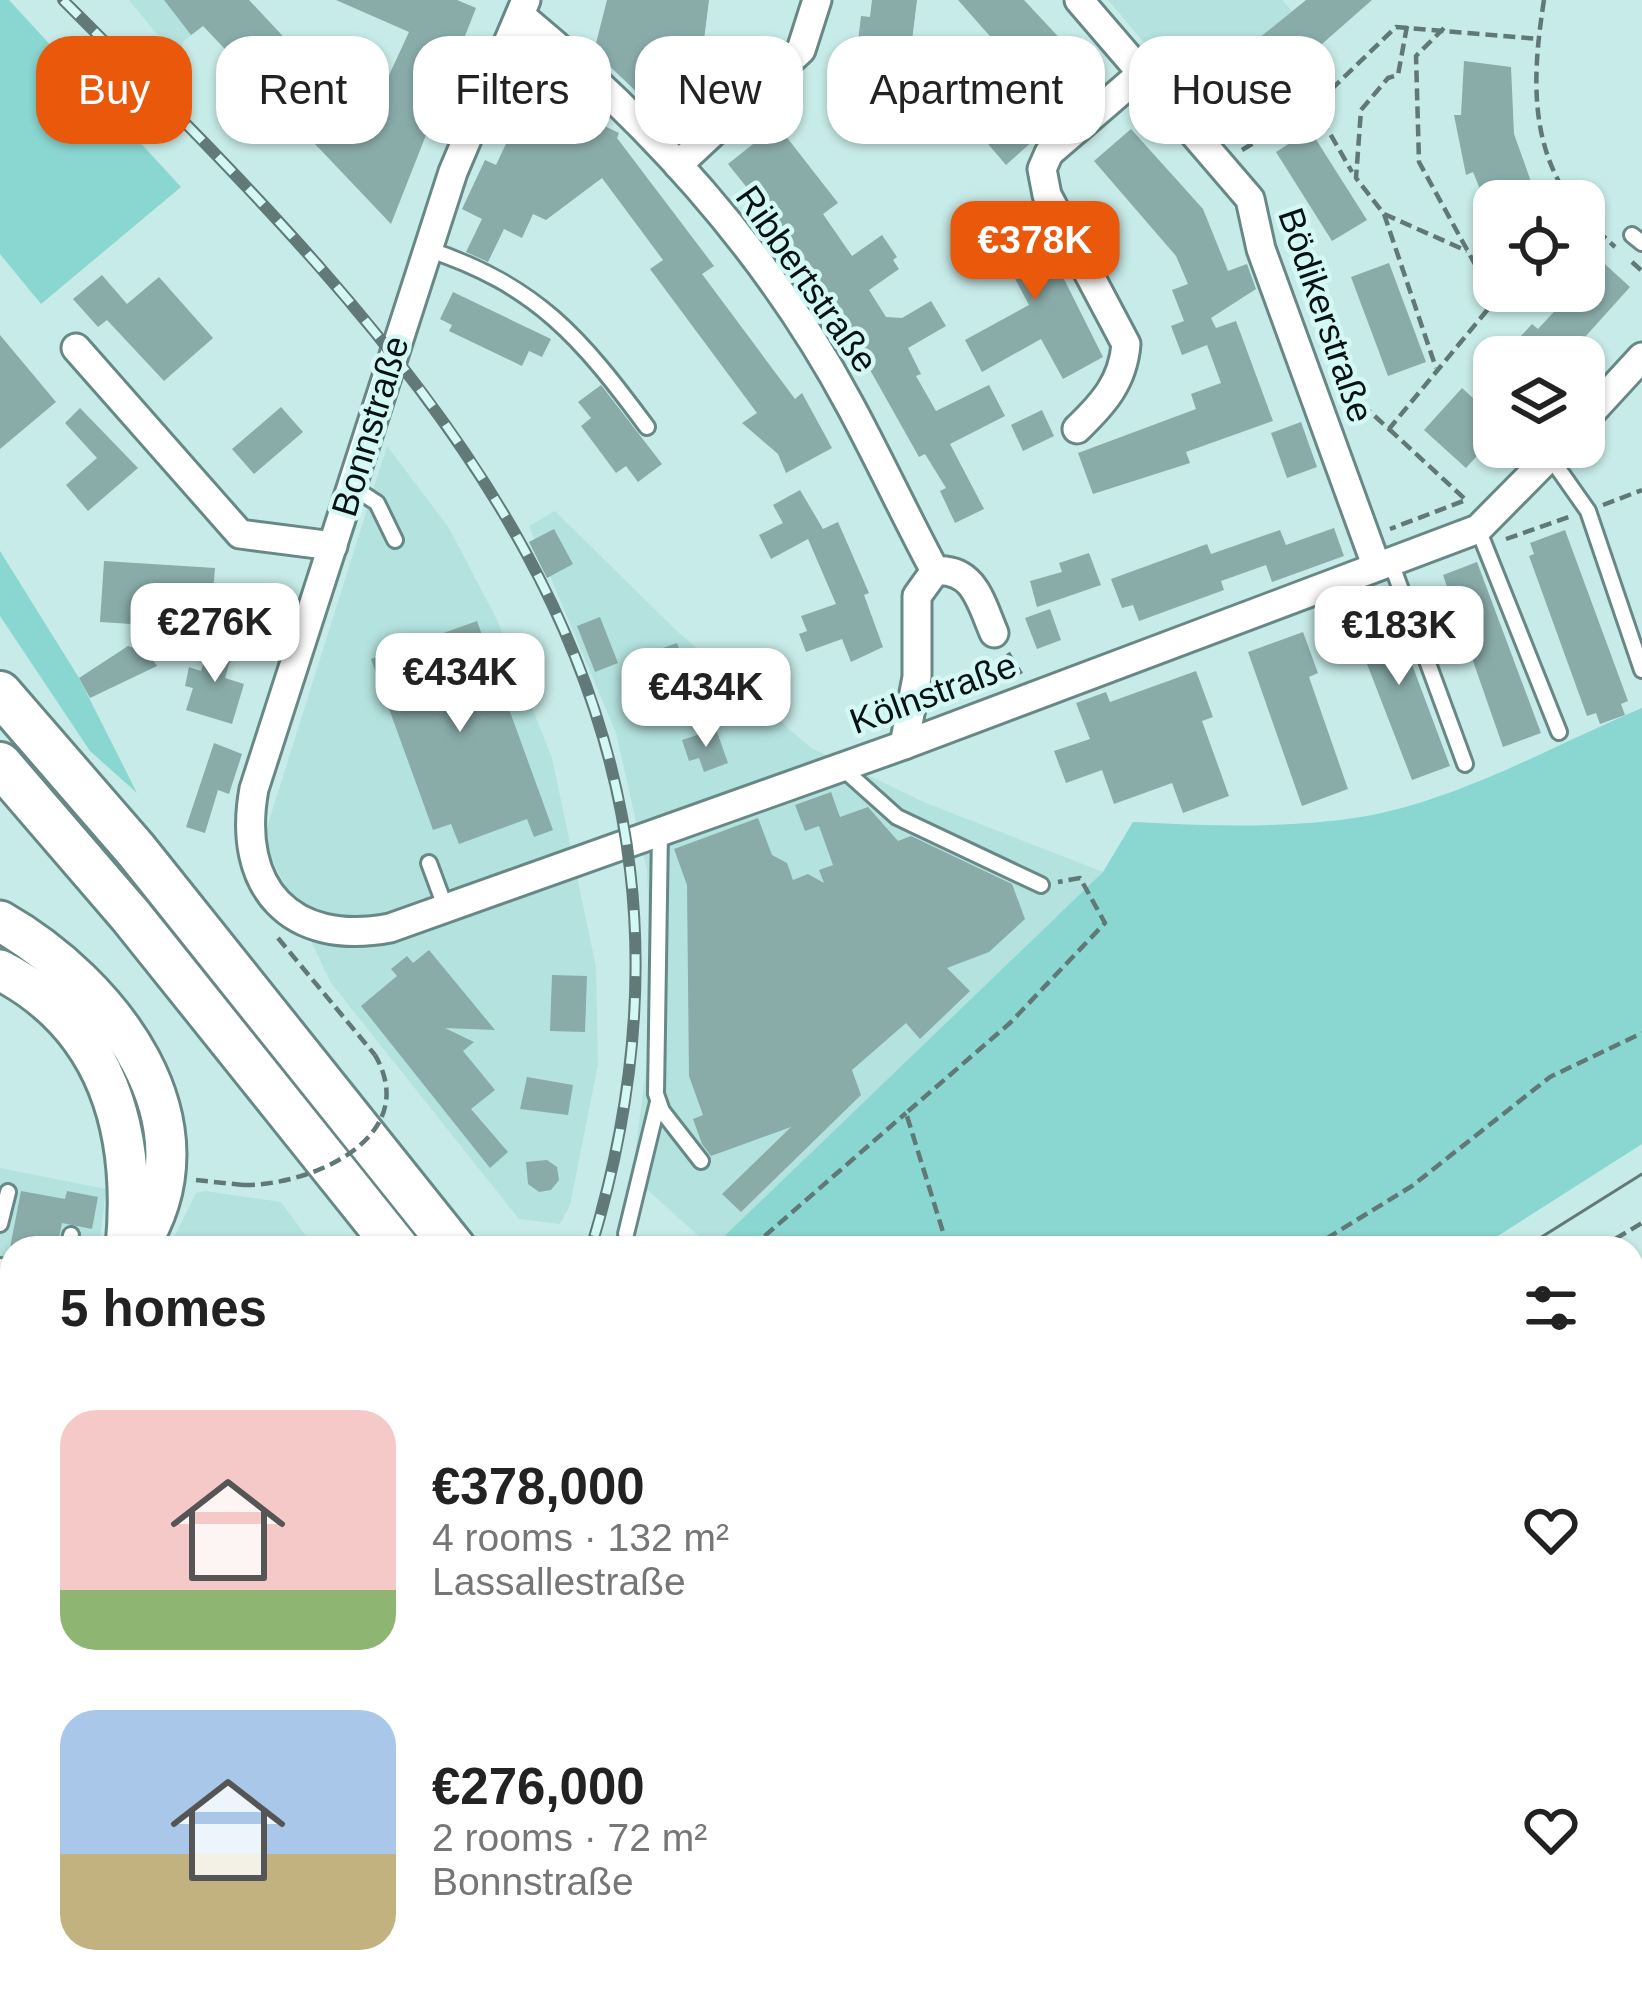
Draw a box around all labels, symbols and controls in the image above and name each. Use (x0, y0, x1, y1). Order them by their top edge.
chip: Buy (36, 36, 192, 144)
chip: Rent (216, 36, 389, 144)
chip: Filters (413, 36, 611, 144)
chip: New (635, 36, 803, 144)
chip: Apartment (827, 36, 1105, 144)
chip: House (1129, 36, 1335, 144)
street label: Ribbertstraße (728, 178, 886, 380)
map controls (1473, 180, 1605, 468)
button: locate (1473, 180, 1605, 312)
pin: €378K (951, 201, 1119, 303)
street label: Bödikerstraße (1270, 202, 1382, 428)
text: €378K (978, 218, 1092, 261)
street label: Bonnstraße (323, 331, 417, 521)
button: layers (1473, 336, 1605, 468)
pin: €276K (131, 583, 299, 685)
pin: €183K (1315, 586, 1483, 688)
text: €276K (158, 600, 272, 643)
text: €183K (1342, 603, 1456, 646)
pin: €434K (376, 633, 544, 735)
street label: Kölnstraße (844, 644, 1022, 742)
pin: €434K (622, 648, 790, 750)
text: €434K (403, 650, 517, 693)
text: €434K (649, 665, 763, 708)
icon: filters (1518, 1275, 1584, 1341)
text: 5 homes (60, 1280, 267, 1337)
icon: home (156, 1458, 300, 1602)
text: €378,000 (432, 1458, 645, 1515)
icon: heart (1518, 1497, 1584, 1563)
text: 4 rooms · 132 m² (432, 1516, 729, 1559)
text: Lassallestraße (432, 1560, 686, 1603)
icon: home (156, 1758, 300, 1902)
text: €276,000 (432, 1758, 645, 1815)
icon: heart (1518, 1797, 1584, 1863)
text: 2 rooms · 72 m² (432, 1816, 707, 1859)
text: Bonnstraße (432, 1860, 634, 1903)

